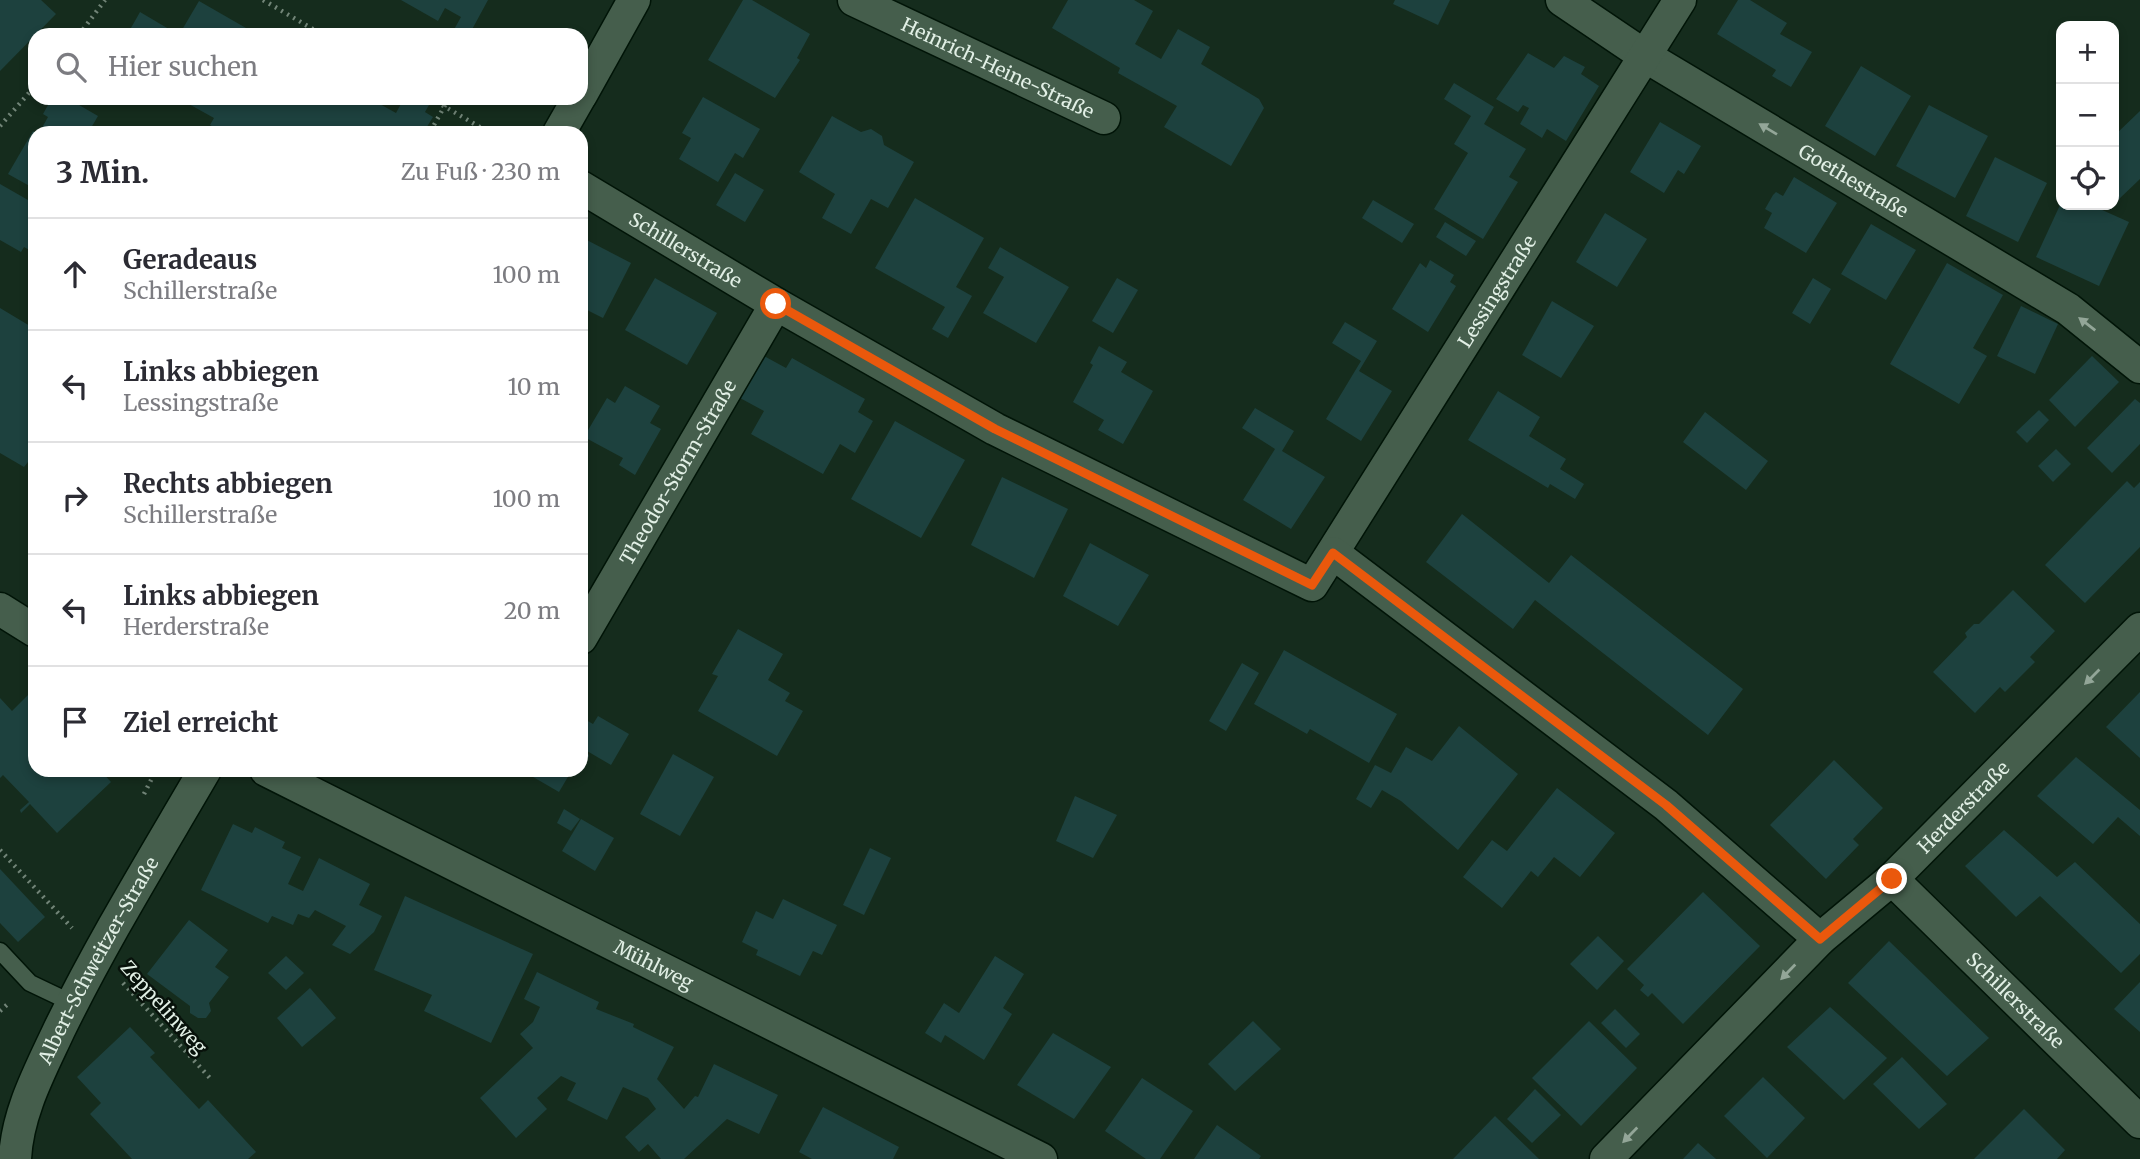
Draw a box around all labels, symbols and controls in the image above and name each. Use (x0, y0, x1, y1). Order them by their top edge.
street label: Heinrich-Heine-Straße (898, 12, 1098, 124)
map controls (2056, 21, 2119, 210)
button: + (2056, 21, 2119, 84)
search box (28, 28, 588, 105)
icon: search (52, 48, 90, 86)
text: Hier suchen (108, 50, 258, 83)
button: − (2056, 84, 2119, 147)
one-way arrow (1758, 123, 1777, 135)
street label: Goethestraße (1794, 139, 1913, 223)
button: locate (2056, 147, 2119, 210)
text: 3 Min. (56, 153, 149, 191)
text: Zu Fuß · 230 m (401, 157, 560, 186)
street label: Schillerstraße (625, 207, 747, 293)
street label: Lessingstraße (1452, 230, 1541, 352)
text: Geradeaus (123, 243, 257, 276)
icon: ahead (56, 255, 94, 293)
text: 100 m (492, 260, 560, 289)
text: Schillerstraße (123, 276, 277, 305)
route start (760, 288, 791, 319)
one-way arrow (2079, 316, 2097, 331)
text: Links abbiegen (123, 355, 319, 388)
icon: left (56, 367, 94, 405)
text: 10 m (507, 372, 560, 401)
street label: Theodor-Storm-Straße (614, 375, 741, 569)
text: Lessingstraße (123, 388, 278, 417)
text: Rechts abbiegen (123, 467, 333, 500)
icon: right (56, 479, 94, 517)
text: 100 m (492, 484, 560, 513)
text: Schillerstraße (123, 500, 277, 529)
text: Links abbiegen (123, 579, 319, 612)
icon: left (56, 591, 94, 629)
text: 20 m (504, 596, 560, 625)
text: Herderstraße (123, 612, 269, 641)
one-way arrow (2084, 669, 2101, 685)
icon: arrive (56, 703, 94, 741)
text: Ziel erreicht (123, 706, 278, 739)
street label: Herderstraße (1912, 756, 2014, 858)
street label: Albert-Schweitzer-Straße (32, 852, 164, 1069)
route end (1876, 863, 1907, 894)
street label: Mühlweg (610, 935, 698, 995)
street label: Schillerstraße (1962, 947, 2070, 1053)
street label: Zeppelinweg (116, 955, 213, 1059)
one-way arrow (1781, 963, 1797, 980)
one-way arrow (1622, 1126, 1638, 1143)

